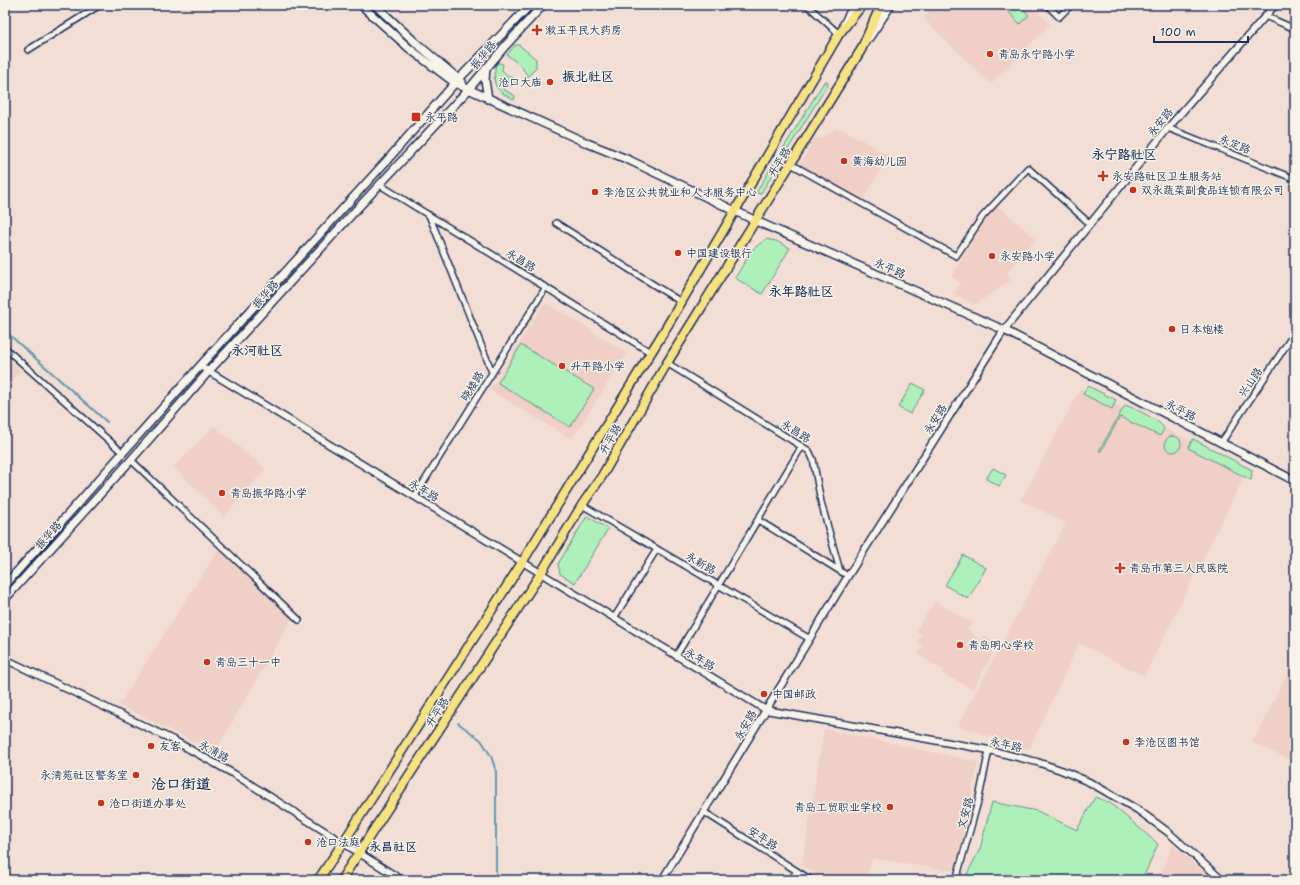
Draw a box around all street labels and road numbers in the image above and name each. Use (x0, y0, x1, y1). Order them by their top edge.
street label: 振华路 (467, 38, 500, 73)
street label: 永安路 (1144, 105, 1177, 140)
street label: 永定路 (1217, 131, 1253, 158)
street label: 升平路 (764, 144, 795, 180)
street label: 永昌路 (503, 245, 539, 276)
street label: 永平路 (872, 255, 908, 282)
street label: 振华路 (249, 277, 282, 312)
street label: 兴山路 (1235, 364, 1266, 400)
street label: 晓楼路 (457, 368, 488, 404)
street label: 永平路 (1163, 396, 1199, 425)
street label: 永安路 (920, 401, 951, 437)
street label: 永昌路 (778, 416, 814, 447)
street label: 升平路 (596, 421, 625, 457)
street label: 永年路 (406, 476, 442, 505)
street label: 振华路 (32, 518, 65, 553)
street label: 永新路 (683, 549, 719, 578)
street label: 永年路 (682, 645, 718, 674)
street label: 升平路 (422, 694, 453, 730)
street label: 永安路 (731, 707, 760, 743)
street label: 永年路 (988, 733, 1024, 756)
street label: 永清路 (196, 737, 232, 766)
street label: 文安路 (954, 795, 977, 831)
street label: 安平路 (745, 823, 781, 854)

